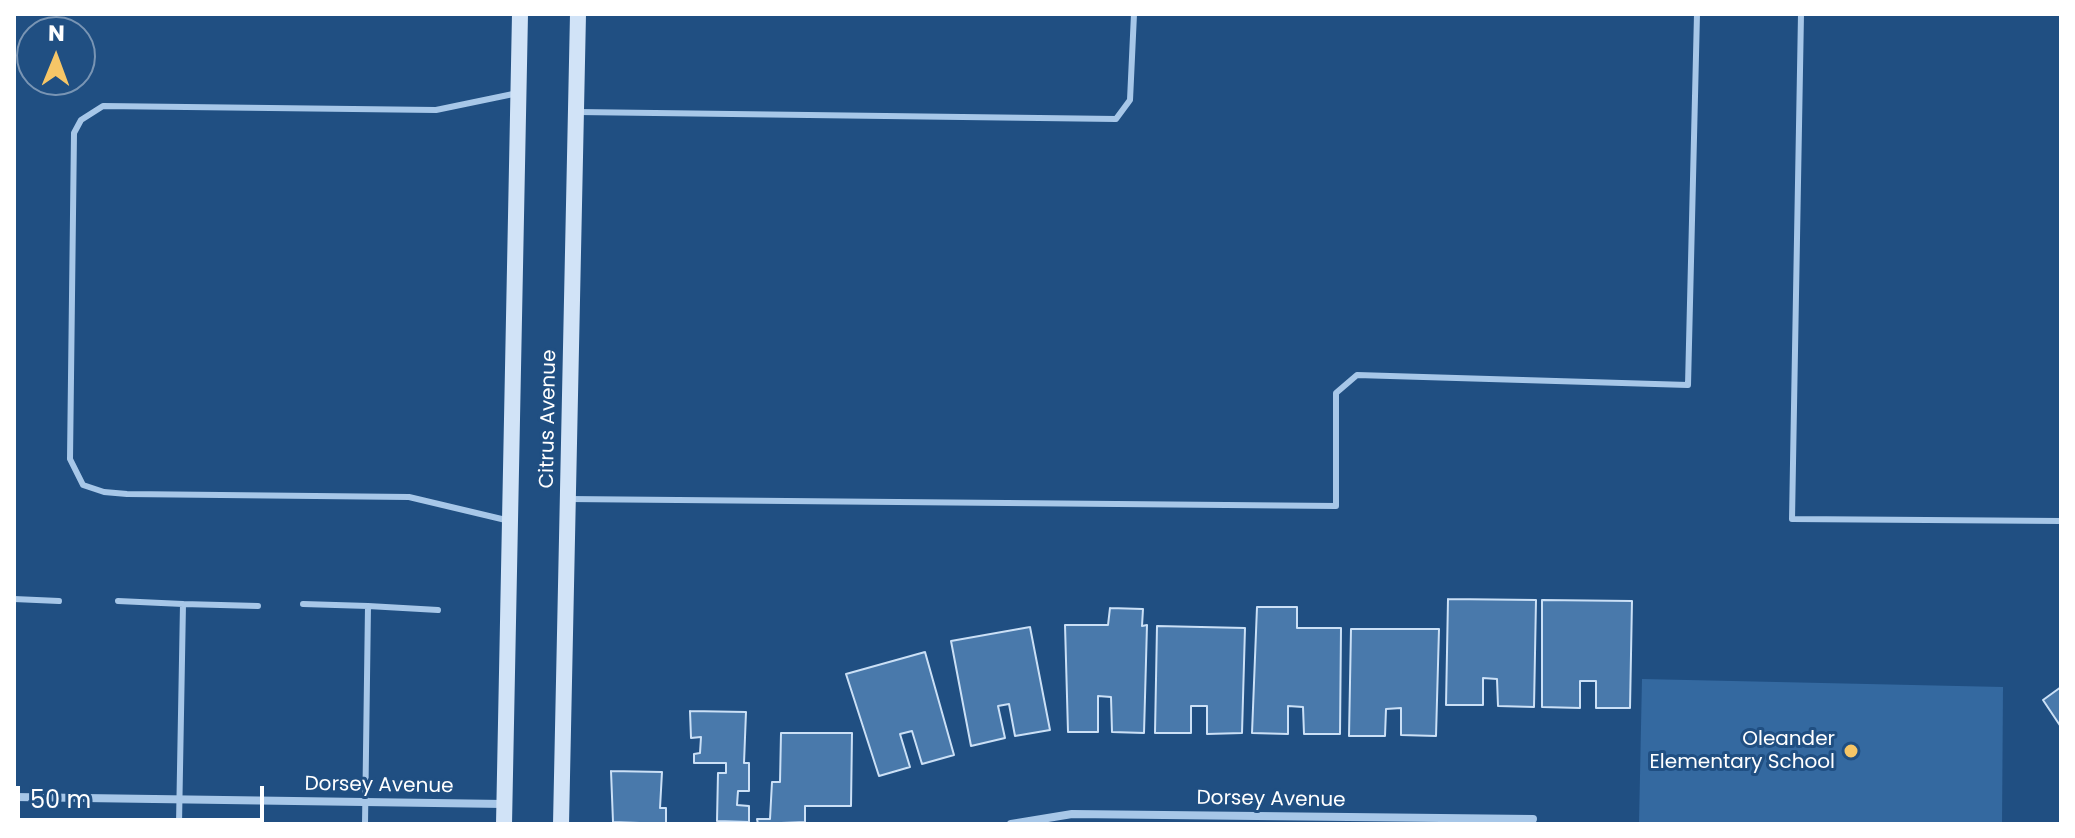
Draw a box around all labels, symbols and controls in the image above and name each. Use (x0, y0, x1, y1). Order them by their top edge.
north arrow (16, 16, 96, 96)
text: N (48, 18, 65, 49)
street label: Citrus Avenue (536, 349, 562, 489)
place label: Oleander Elementary School (1650, 728, 1835, 775)
marker: Oleander Elementary School (1842, 742, 1860, 760)
scale bar (20, 770, 268, 820)
street label: Dorsey Avenue (304, 773, 454, 799)
text: 50 m (30, 783, 91, 816)
street label: Dorsey Avenue (1196, 787, 1346, 813)

